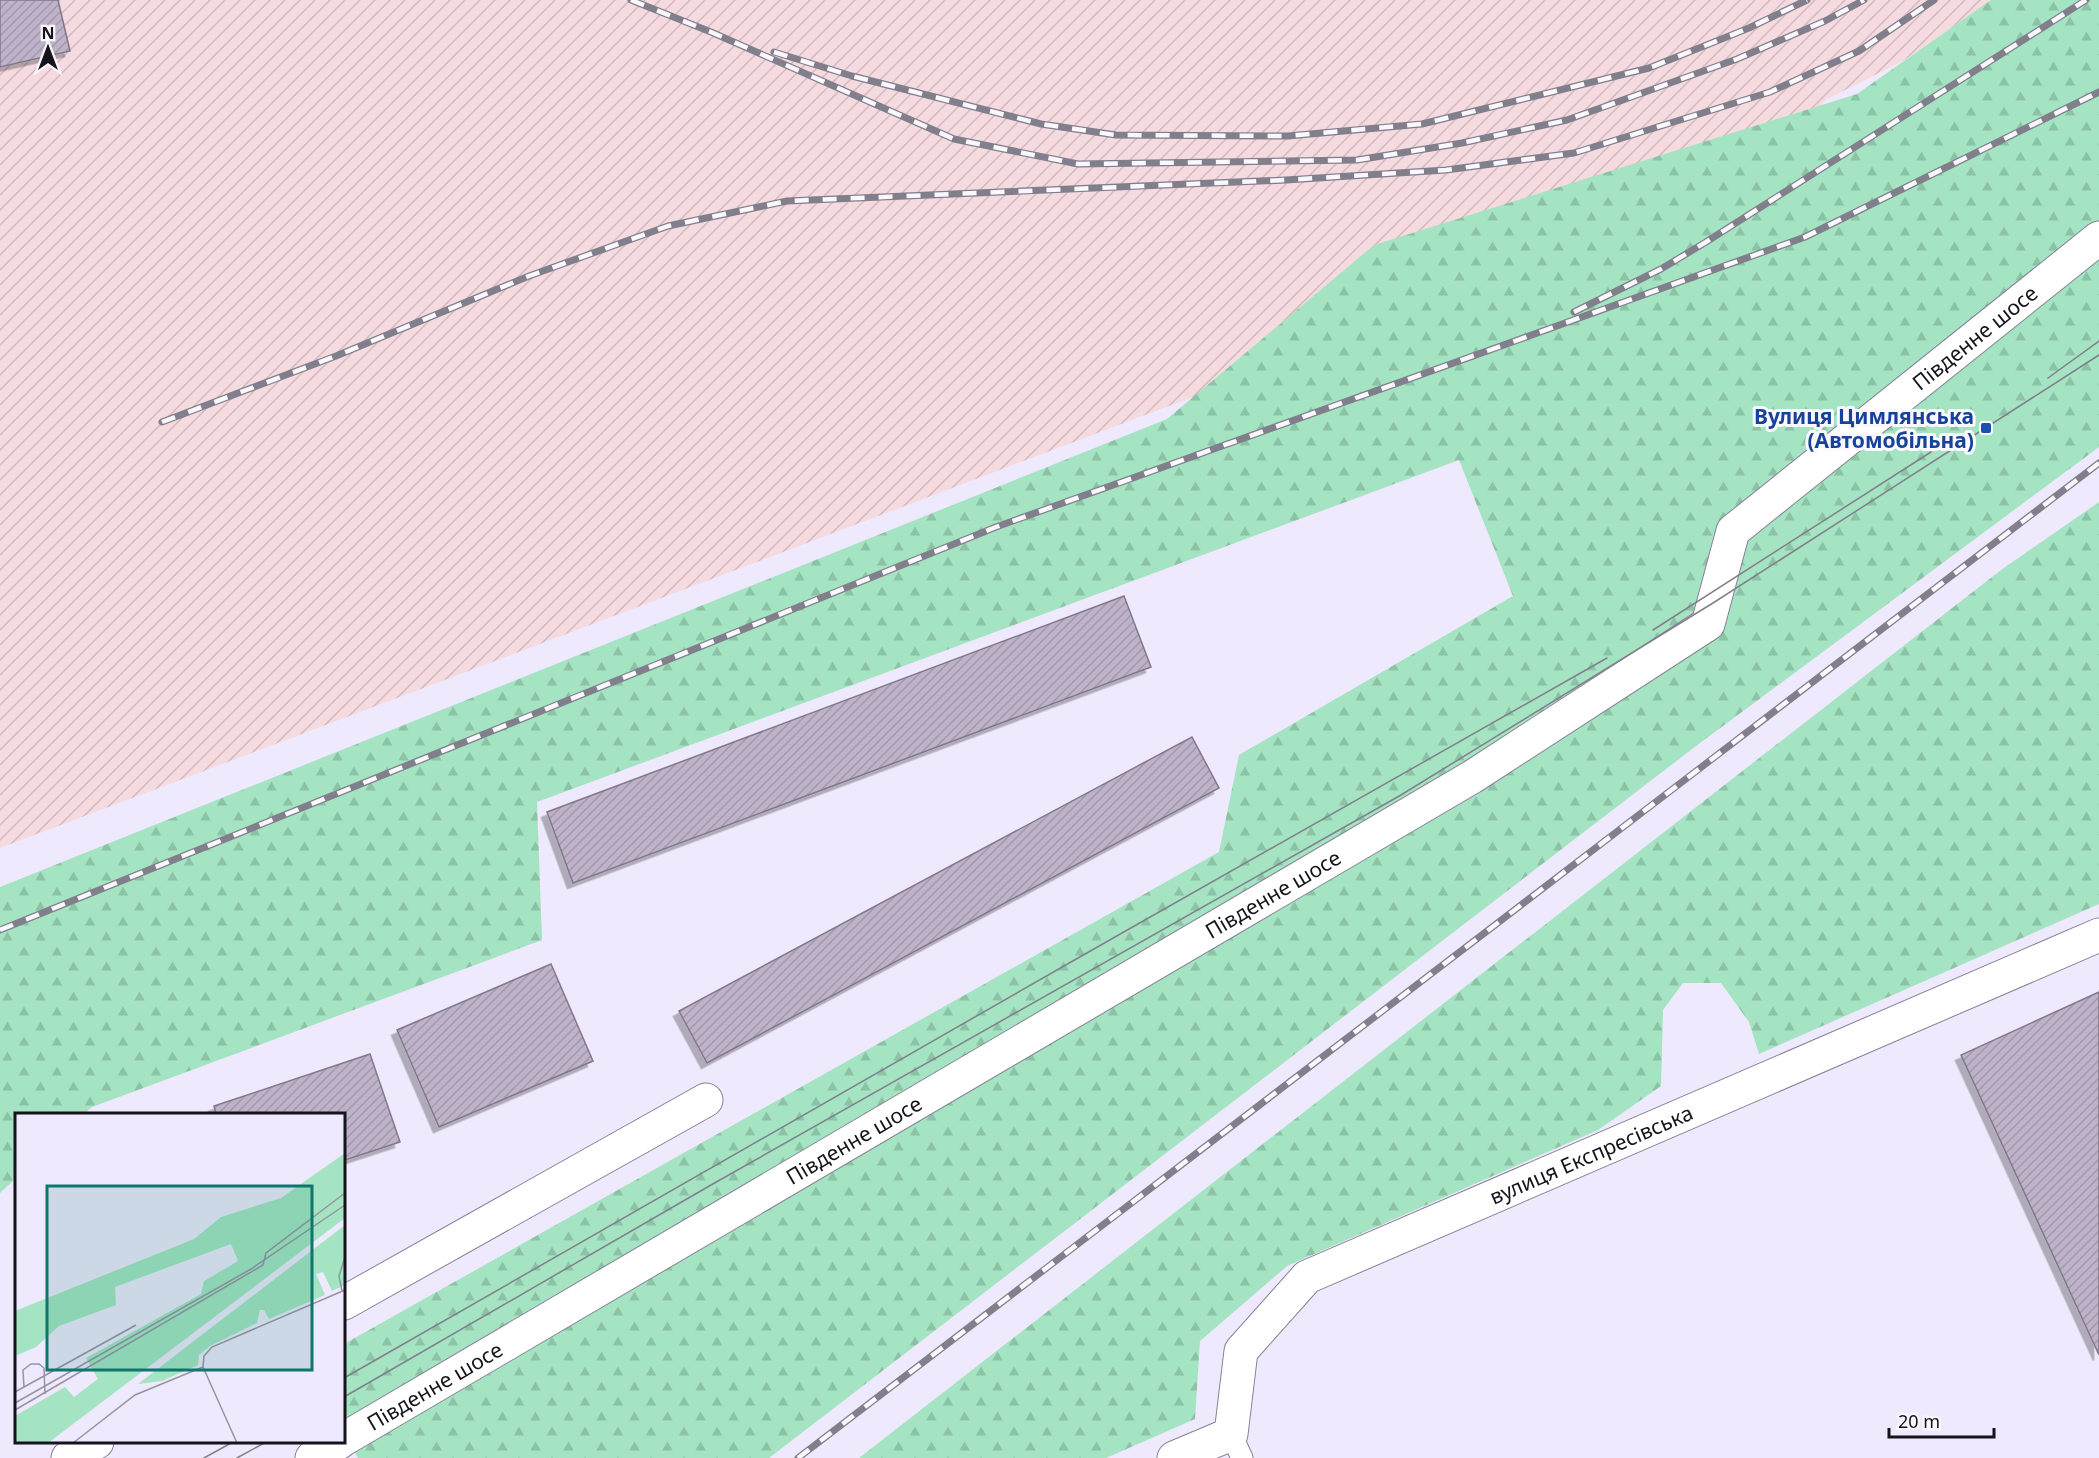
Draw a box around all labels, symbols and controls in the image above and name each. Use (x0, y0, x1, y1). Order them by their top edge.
north arrow (18, 18, 78, 78)
text: N (41, 22, 55, 44)
street label: Південне шосе (1906, 279, 2043, 396)
place label: Вулиця Цимлянська (Автомобільна) (1754, 402, 1974, 454)
marker: Вулиця Цимлянська (Автомобільна) (1979, 421, 1993, 435)
street label: Південне шосе (1200, 843, 1346, 945)
street label: Південне шосе (781, 1089, 927, 1191)
street label: вулиця Експресівська (1485, 1098, 1697, 1211)
inset map (15, 1113, 345, 1443)
street label: Південне шосе (362, 1335, 508, 1437)
scale bar (1889, 1401, 1994, 1439)
text: 20 m (1898, 1409, 1940, 1433)

